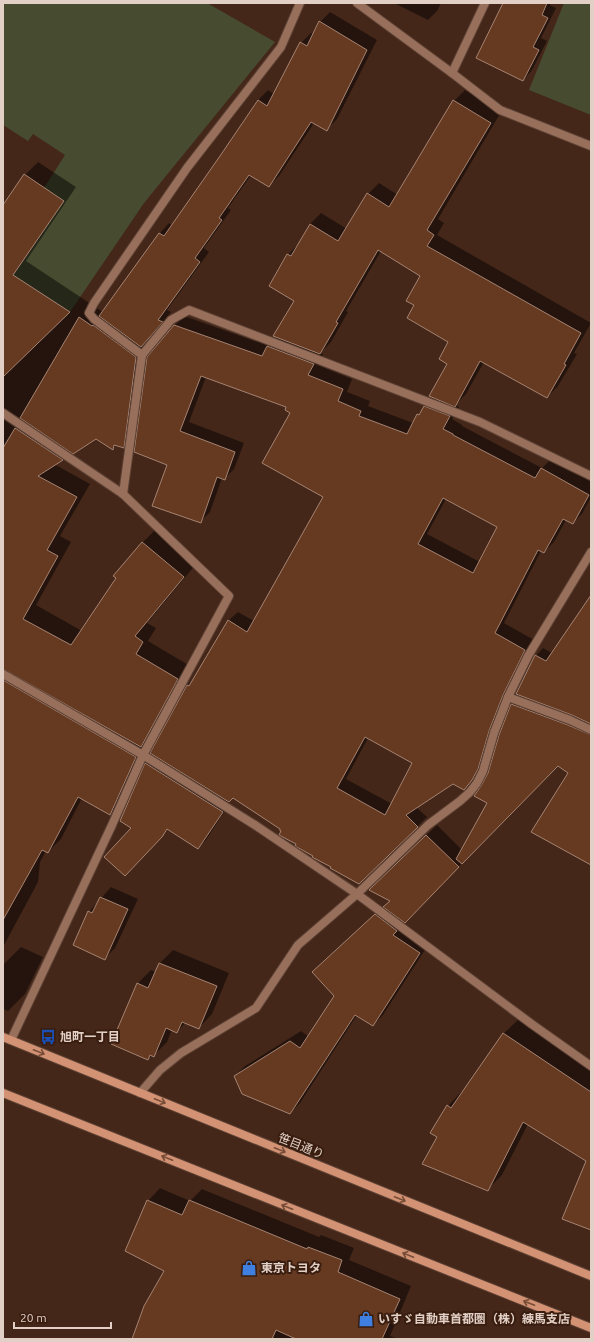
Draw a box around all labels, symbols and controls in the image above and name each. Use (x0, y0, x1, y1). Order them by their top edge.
bus stop icon: 旭町一丁目 (39, 1028, 57, 1046)
place label: 旭町一丁目 (60, 1030, 120, 1043)
one-way arrow (33, 1048, 45, 1056)
one-way arrow (153, 1098, 165, 1105)
street label: 笹目通り (276, 1131, 326, 1161)
one-way arrow (273, 1147, 285, 1154)
one-way arrow (161, 1154, 173, 1162)
one-way arrow (394, 1196, 406, 1203)
one-way arrow (282, 1202, 294, 1210)
one-way arrow (402, 1251, 414, 1259)
shop icon: 東京トヨタ (240, 1259, 258, 1277)
place label: 東京トヨタ (261, 1261, 321, 1274)
one-way arrow (523, 1298, 535, 1306)
scale bar (14, 1304, 111, 1330)
shop icon: いすゞ自動車首都圏（株）練馬支店 (357, 1310, 375, 1328)
text: 20 m (20, 1311, 47, 1324)
place label: いすゞ自動車首都圏（株）練馬支店 (378, 1312, 570, 1325)

